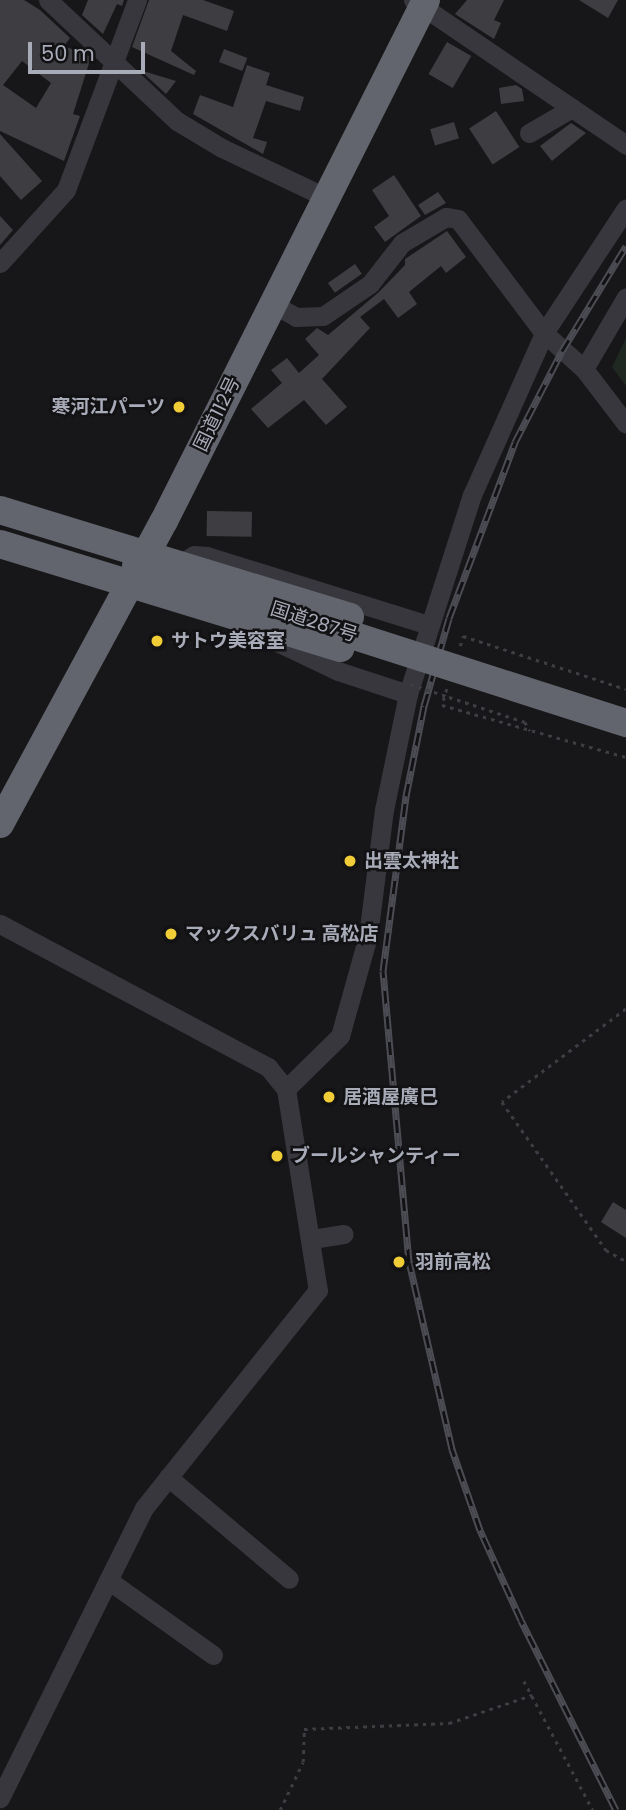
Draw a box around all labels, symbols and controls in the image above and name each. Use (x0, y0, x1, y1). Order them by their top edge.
scale bar (32, 28, 149, 72)
text: 50 m (41, 39, 95, 68)
street label: 国道112号 (189, 373, 245, 455)
place label: 寒河江パーツ (51, 396, 165, 418)
marker: 寒河江パーツ (171, 399, 187, 415)
street label: 国道287号 (268, 597, 360, 647)
place label: サトウ美容室 (171, 630, 285, 652)
marker: サトウ美容室 (149, 633, 165, 649)
place label: 出雲太神社 (364, 850, 459, 872)
marker: 出雲太神社 (342, 853, 358, 869)
place label: マックスバリュ 高松店 (185, 923, 379, 945)
marker: マックスバリュ 高松店 (163, 926, 179, 942)
place label: 居酒屋廣巳 (343, 1086, 438, 1108)
marker: 居酒屋廣巳 (321, 1089, 337, 1105)
place label: ブールシャンティー (291, 1145, 462, 1167)
marker: ブールシャンティー (269, 1148, 285, 1164)
place label: 羽前高松 (415, 1251, 491, 1273)
marker: 羽前高松 (389, 1252, 409, 1272)

